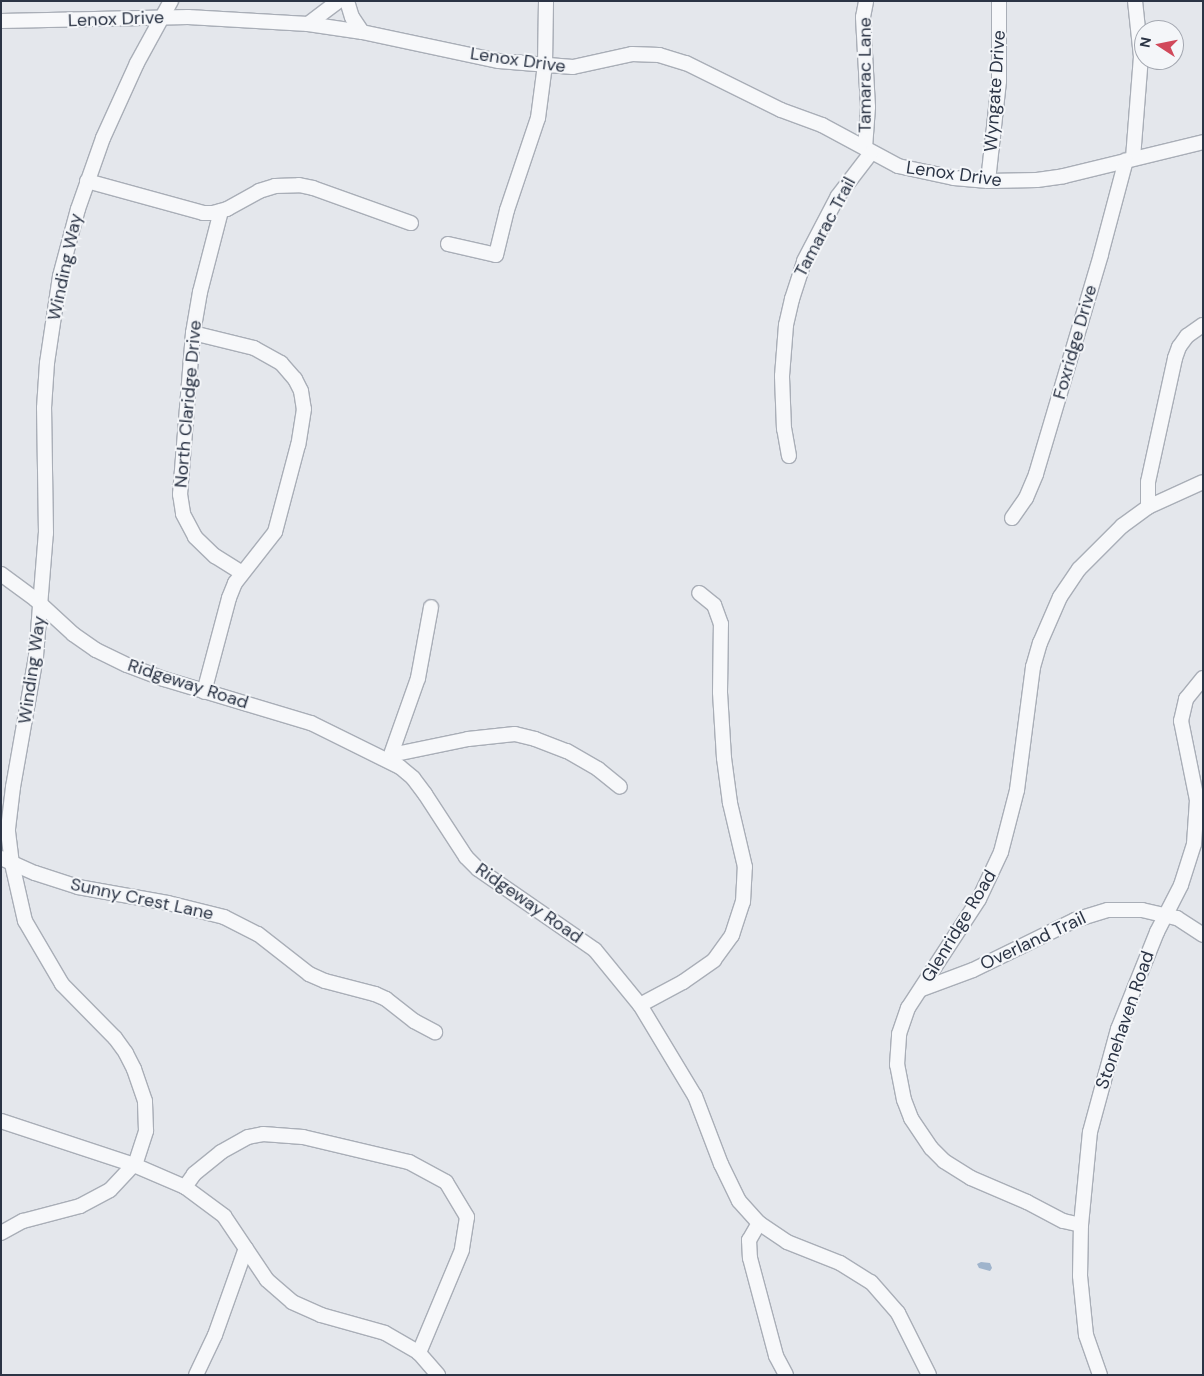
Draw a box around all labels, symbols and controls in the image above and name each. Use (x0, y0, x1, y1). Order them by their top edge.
street label: Lenox Drive (68, 7, 164, 31)
street label: Tamarac Lane (854, 17, 876, 133)
north arrow (1134, 20, 1184, 70)
street label: Wyngate Drive (980, 30, 1010, 152)
text: N (1135, 36, 1155, 49)
street label: Lenox Drive (469, 43, 567, 77)
street label: Lenox Drive (905, 157, 1003, 191)
street label: Tamarac Trail (790, 173, 860, 281)
street label: Winding Way (43, 211, 87, 323)
street label: Foxridge Drive (1048, 282, 1102, 402)
street label: North Claridge Drive (170, 319, 206, 489)
street label: Winding Way (14, 615, 50, 725)
street label: Ridgeway Road (125, 654, 251, 714)
street label: Ridgeway Road (471, 858, 587, 948)
street label: Glenridge Road (917, 866, 1001, 986)
street label: Sunny Crest Lane (68, 873, 216, 925)
street label: Overland Trail (977, 907, 1089, 975)
street label: Stonehaven Road (1091, 948, 1159, 1092)

